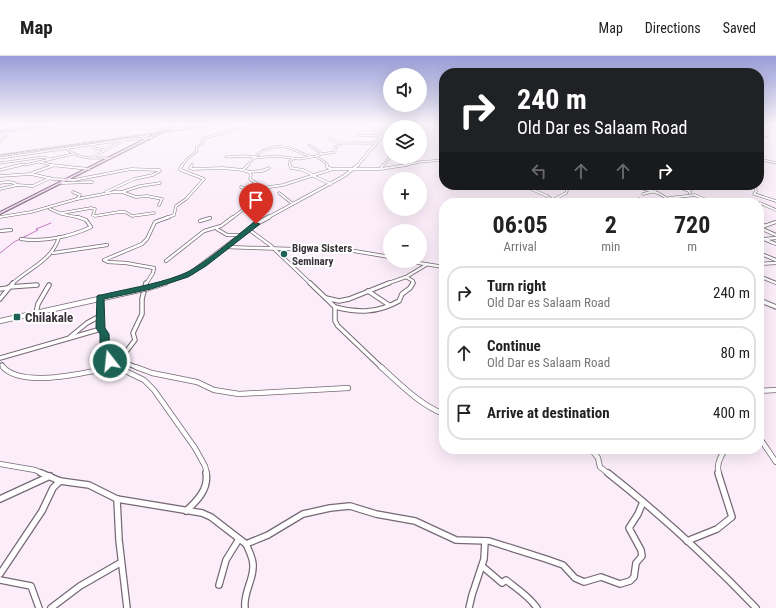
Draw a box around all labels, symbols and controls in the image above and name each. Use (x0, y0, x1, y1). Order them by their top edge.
text: Map (20, 16, 53, 39)
text: Map (599, 20, 623, 36)
text: Directions (645, 20, 701, 36)
text: Saved (723, 20, 756, 36)
map controls (383, 68, 427, 268)
button: sound (383, 68, 427, 112)
text: 240 m (517, 83, 587, 116)
icon: right (451, 84, 503, 136)
text: Old Dar es Salaam Road (517, 117, 687, 138)
button: layers (383, 120, 427, 164)
icon: left (528, 160, 550, 182)
icon: ahead (570, 160, 592, 182)
icon: ahead (612, 160, 634, 182)
icon: right (654, 160, 676, 182)
button: + (383, 172, 427, 216)
pin (239, 183, 273, 224)
icon: arrive (245, 189, 267, 211)
text: 06:05 (493, 211, 548, 239)
text: 2 (605, 211, 617, 239)
text: 720 (674, 211, 710, 239)
button: − (383, 224, 427, 268)
text: Arrival (504, 239, 537, 254)
text: min (601, 239, 620, 254)
text: m (687, 239, 697, 254)
place label: Bigwa Sisters Seminary (292, 242, 352, 268)
marker: Bigwa Sisters Seminary (279, 249, 289, 259)
text: Turn right (487, 277, 546, 295)
icon: right (453, 282, 475, 304)
text: 240 m (713, 284, 750, 302)
text: Old Dar es Salaam Road (487, 295, 610, 310)
place label: Chilakale (25, 310, 73, 325)
marker: Chilakale (12, 312, 22, 322)
text: Continue (487, 337, 541, 355)
position arrow (89, 340, 131, 382)
icon: ahead (453, 342, 475, 364)
text: 80 m (720, 344, 750, 362)
text: Old Dar es Salaam Road (487, 355, 610, 370)
icon: arrive (453, 402, 475, 424)
text: Arrive at destination (487, 404, 610, 422)
text: 400 m (713, 404, 750, 422)

